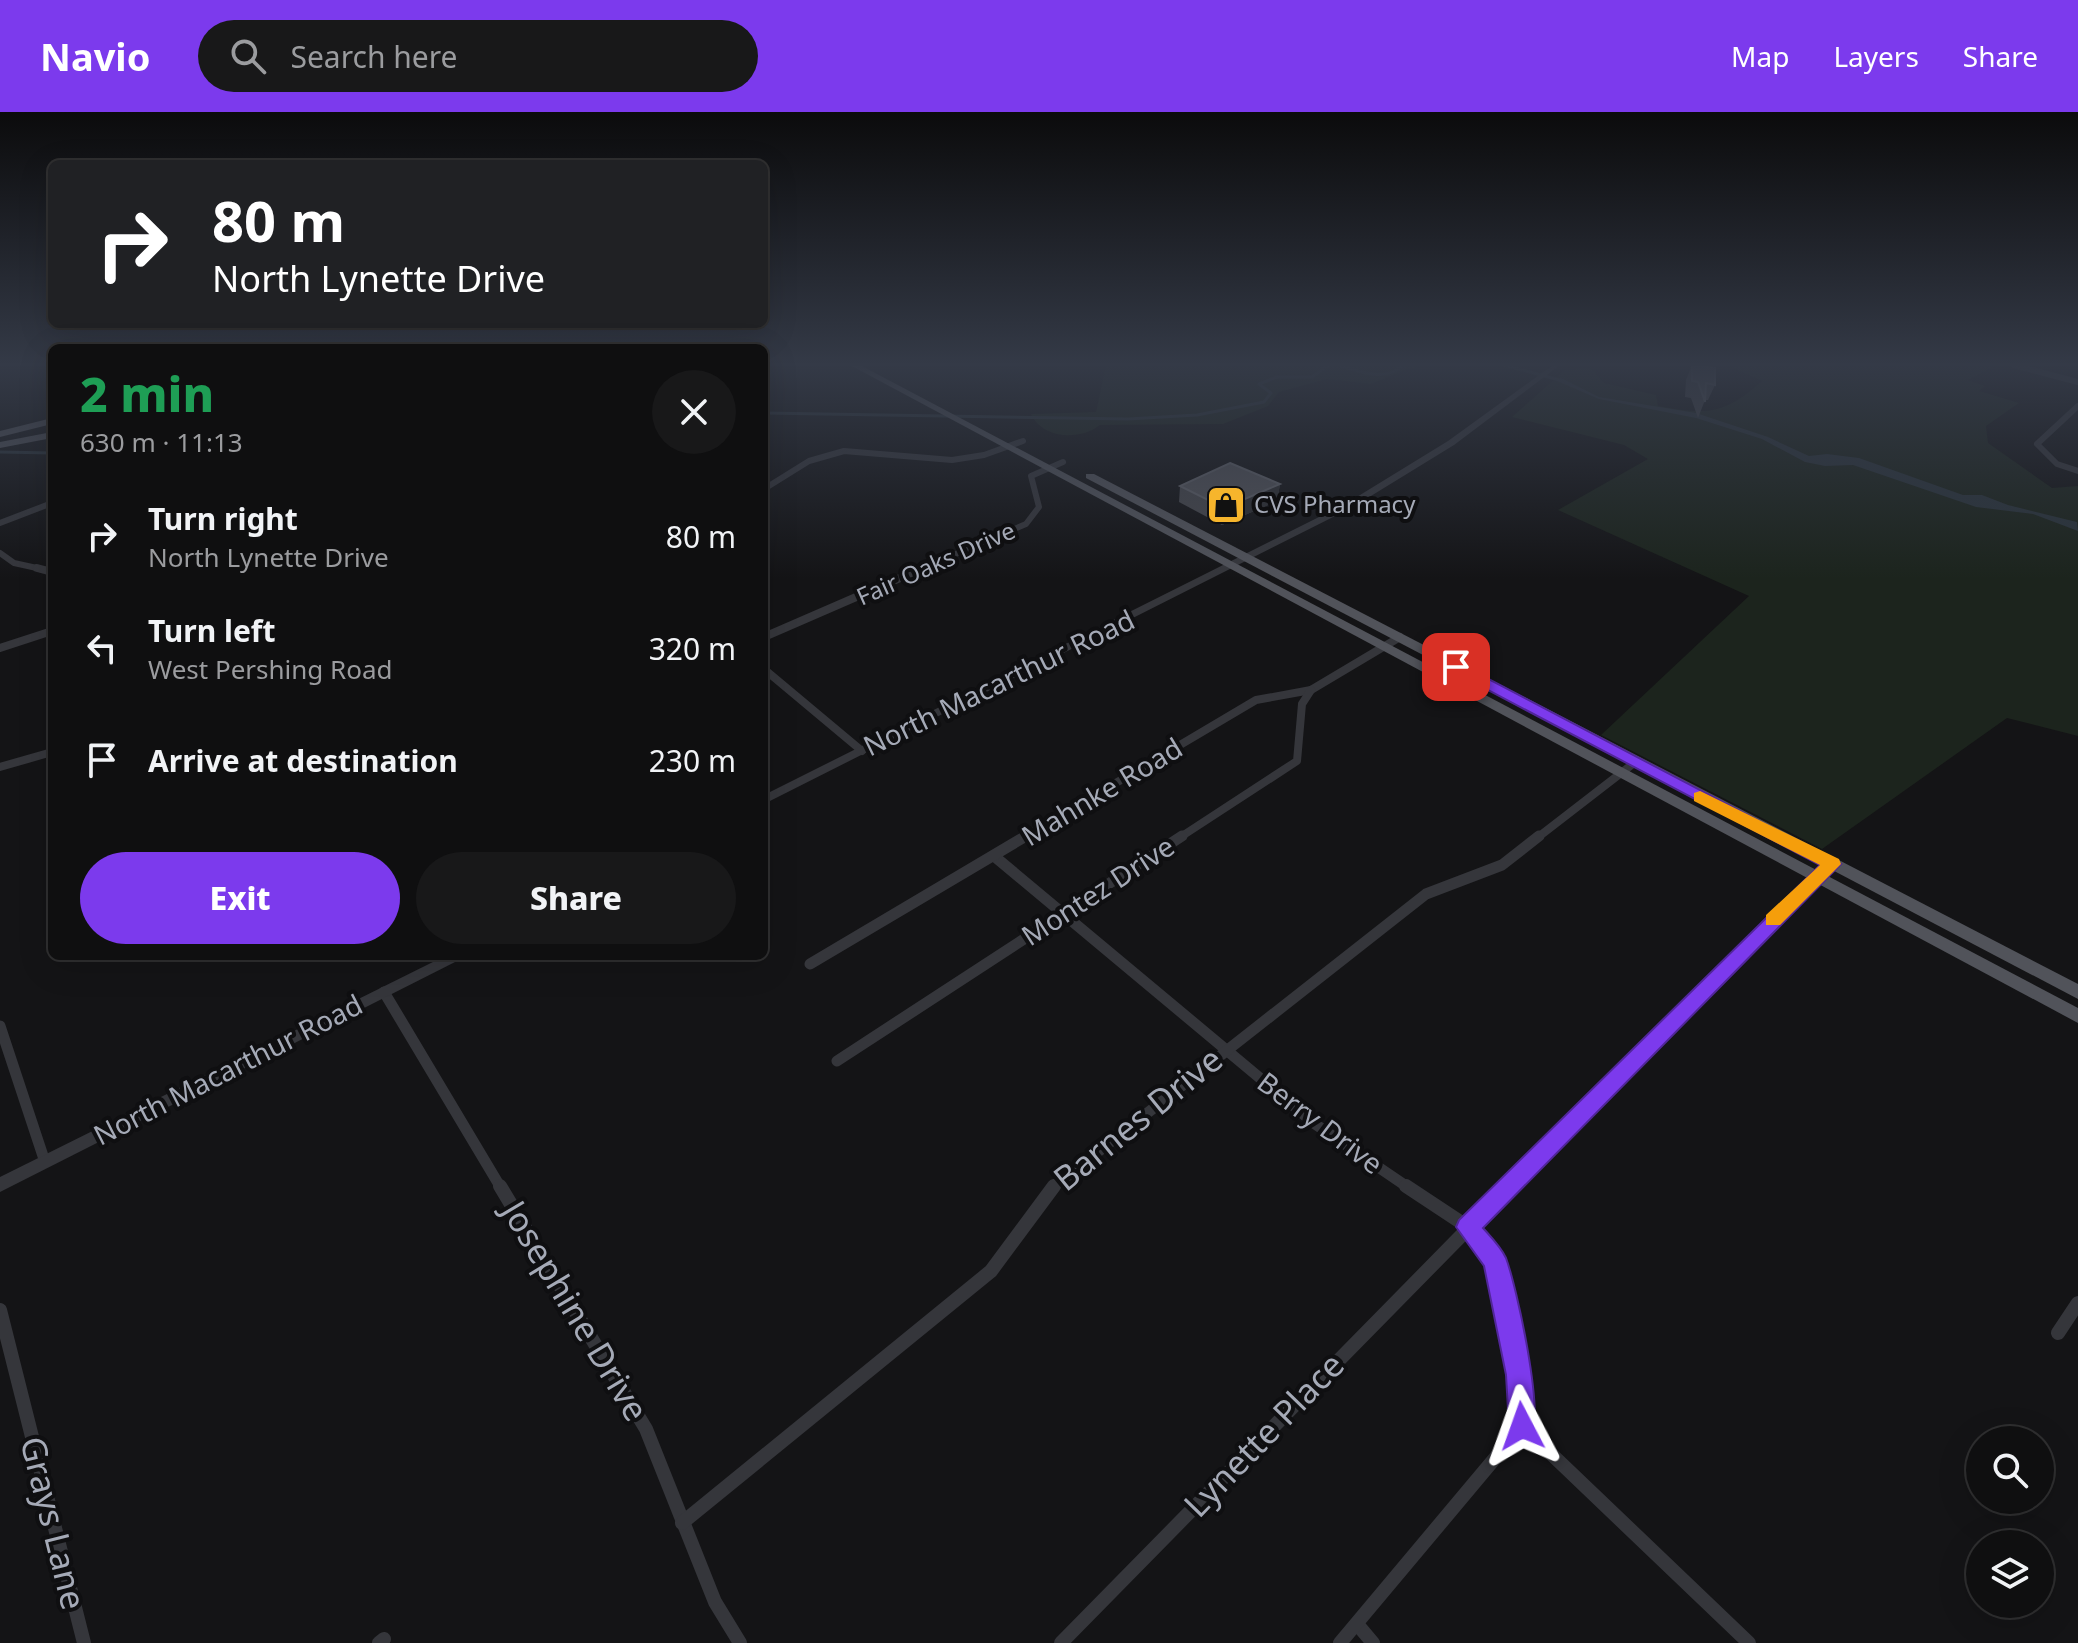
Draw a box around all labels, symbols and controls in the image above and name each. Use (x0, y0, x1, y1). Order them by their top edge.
search box (198, 20, 758, 92)
text: Navio (40, 30, 150, 82)
icon: search (226, 34, 270, 78)
text: Search here (290, 36, 457, 77)
text: Map (1731, 37, 1789, 75)
text: Layers (1833, 37, 1919, 75)
text: Share (1963, 37, 2038, 75)
text: 80 m (212, 182, 345, 258)
icon: right (80, 192, 184, 296)
text: North Lynette Drive (212, 254, 545, 303)
text: 2 min (80, 361, 214, 426)
button: close (652, 370, 736, 454)
text: 630 m · 11:13 (80, 424, 243, 460)
shop icon: CVS Pharmacy (1205, 484, 1247, 526)
place label: CVS Pharmacy (1254, 487, 1416, 520)
text: Turn right (148, 498, 298, 539)
street label: Fair Oaks Drive (851, 513, 1020, 612)
icon: right (80, 514, 124, 558)
text: 80 m (666, 516, 736, 557)
text: North Lynette Drive (148, 539, 389, 575)
street label: North Macarthur Road (857, 600, 1140, 764)
text: Turn left (148, 610, 276, 651)
icon: left (80, 626, 124, 670)
text: 320 m (649, 628, 736, 669)
pin (1422, 633, 1490, 701)
icon: arrive (1434, 645, 1478, 689)
text: West Pershing Road (148, 651, 393, 687)
street label: Mahnke Road (1014, 728, 1189, 854)
icon: arrive (80, 738, 124, 782)
text: Arrive at destination (148, 740, 458, 781)
text: 230 m (649, 740, 736, 781)
street label: Montez Drive (1014, 827, 1181, 954)
button: Exit (80, 852, 400, 944)
button: Share (416, 852, 736, 944)
street label: North Macarthur Road (87, 985, 369, 1153)
street label: Barnes Drive (1043, 1036, 1231, 1200)
street label: Berry Drive (1250, 1063, 1391, 1182)
street label: Josephine Drive (490, 1189, 660, 1429)
street label: Lynette Place (1173, 1342, 1353, 1526)
position arrow (1480, 1384, 1564, 1468)
map controls (1966, 1426, 2054, 1618)
button: search (1966, 1426, 2054, 1514)
street label: Grays Lane (10, 1431, 98, 1614)
button: layers (1966, 1530, 2054, 1618)

